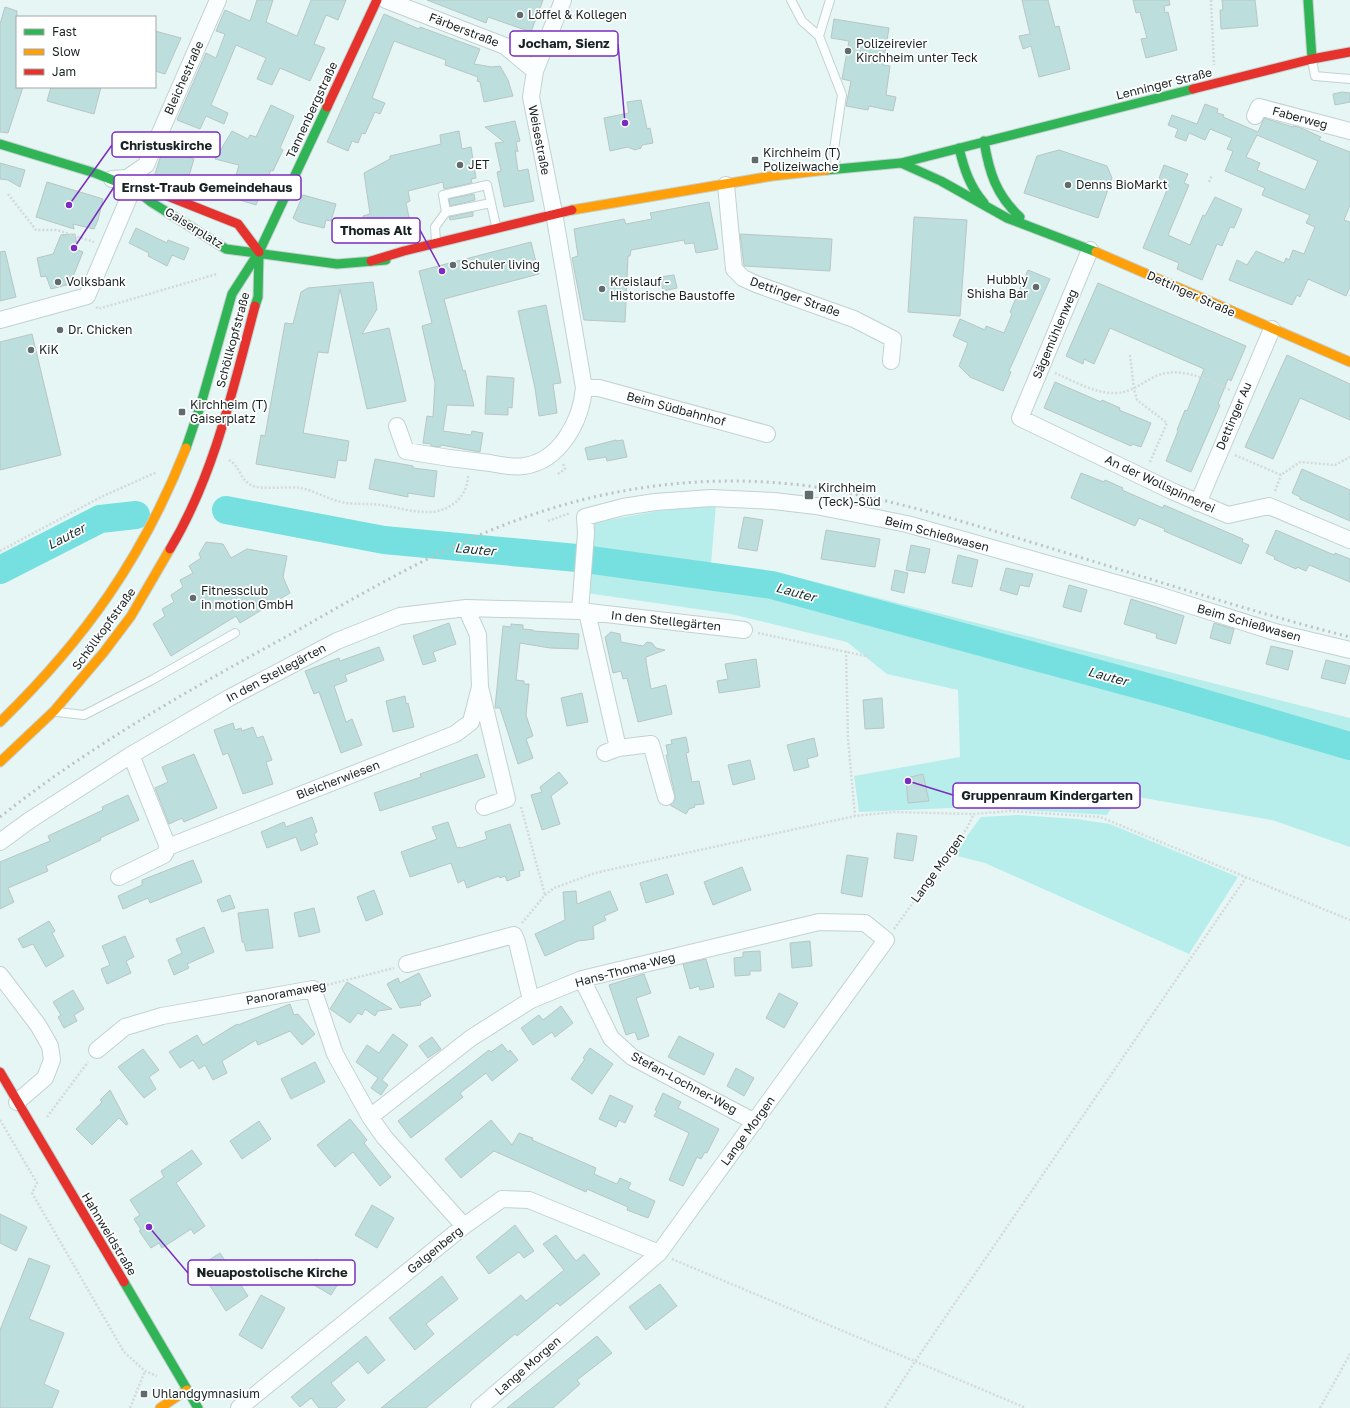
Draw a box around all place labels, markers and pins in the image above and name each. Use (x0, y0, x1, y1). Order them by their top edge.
place label: Löffel & Kollegen (528, 7, 627, 22)
marker: Löffel & Kollegen (515, 10, 525, 20)
callout: Jocham, Sienz (510, 31, 618, 56)
place label: Polizeirevier Kirchheim unter Teck (856, 36, 978, 65)
marker: Polizeirevier Kirchheim unter Teck (843, 46, 853, 56)
callout: Christuskirche (112, 132, 220, 157)
place label: Kirchheim (T) Polizeiwache (763, 145, 841, 174)
marker: Kirchheim (T) Polizeiwache (750, 155, 760, 165)
place label: JET (468, 157, 490, 172)
marker: JET (455, 160, 465, 170)
callout: Ernst-Traub Gemeindehaus (114, 175, 301, 200)
place label: Denns BioMarkt (1076, 177, 1168, 192)
marker: Denns BioMarkt (1063, 180, 1073, 190)
callout: Thomas Alt (332, 218, 420, 243)
place label: Schuler living (461, 257, 540, 272)
marker: Schuler living (448, 260, 458, 270)
place label: Hubbly Shisha Bar (967, 272, 1028, 301)
place label: Volksbank (66, 274, 126, 289)
place label: Kreislauf - Historische Baustoffe (610, 274, 735, 303)
marker: Volksbank (53, 277, 63, 287)
marker: Hubbly Shisha Bar (1031, 282, 1041, 292)
marker: Kreislauf - Historische Baustoffe (597, 284, 607, 294)
place label: Dr. Chicken (68, 322, 132, 337)
marker: Dr. Chicken (55, 325, 65, 335)
place label: KiK (39, 342, 59, 357)
marker: KiK (26, 345, 36, 355)
place label: Kirchheim (T) Gaiserplatz (190, 397, 268, 426)
marker: Kirchheim (T) Gaiserplatz (177, 407, 187, 417)
place label: Kirchheim (Teck)-Süd (818, 480, 881, 509)
marker: Kirchheim (Teck)-Süd (803, 489, 815, 501)
place label: Fitnessclub in motion GmbH (201, 583, 294, 612)
marker: Fitnessclub in motion GmbH (188, 593, 198, 603)
callout: Gruppenraum Kindergarten (953, 783, 1140, 808)
callout: Neuapostolische Kirche (188, 1260, 355, 1285)
place label: Uhlandgymnasium (152, 1386, 260, 1401)
marker: Uhlandgymnasium (139, 1389, 149, 1399)

